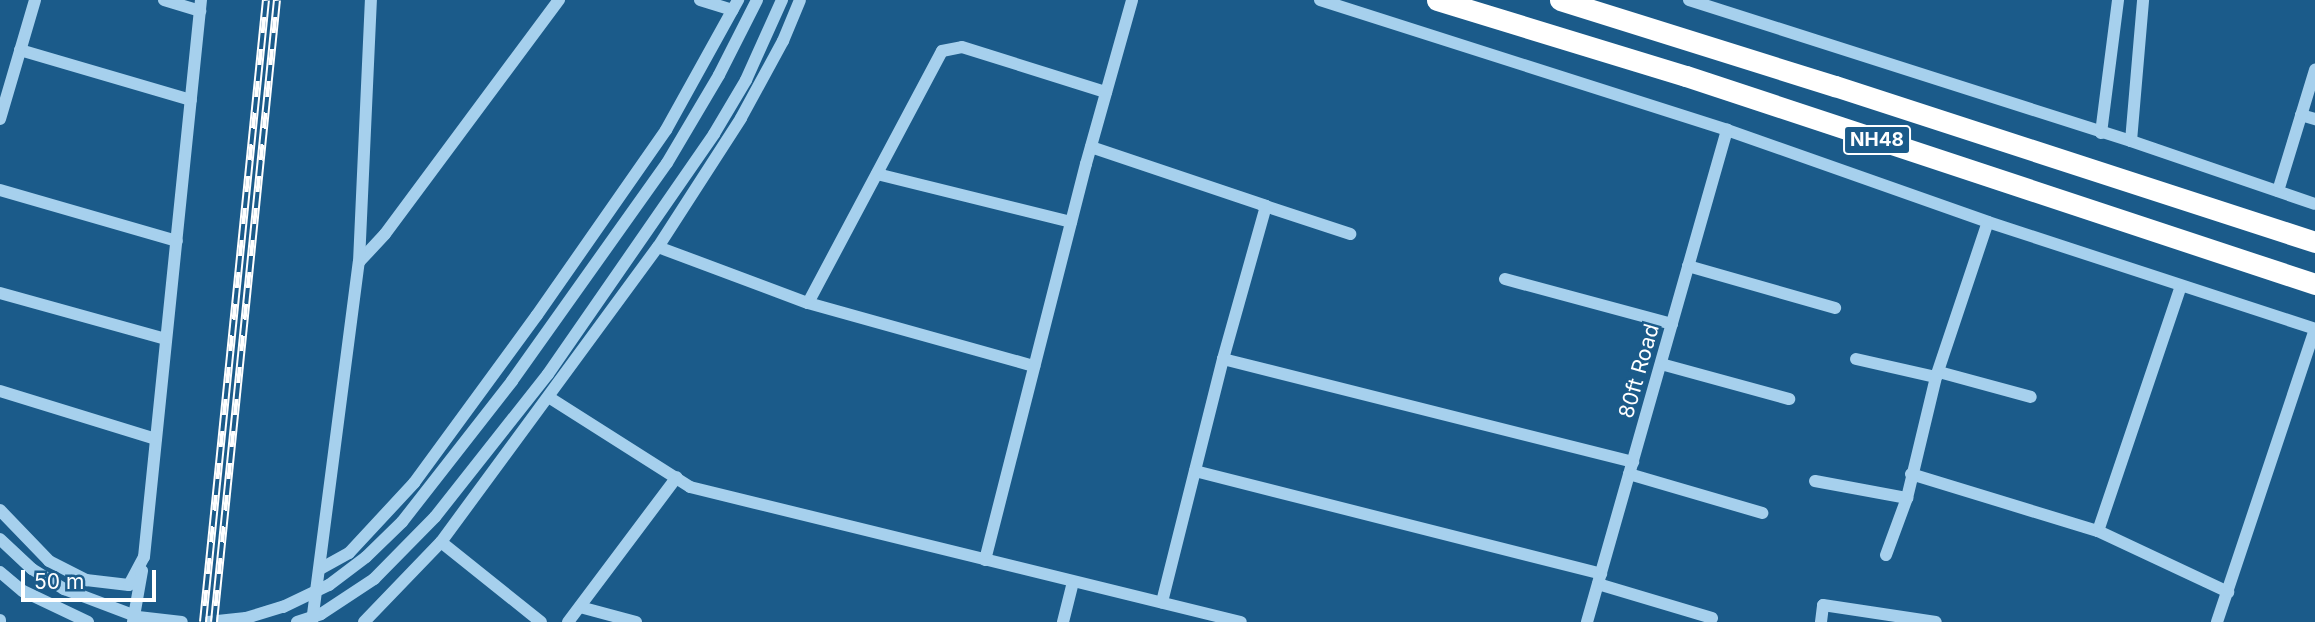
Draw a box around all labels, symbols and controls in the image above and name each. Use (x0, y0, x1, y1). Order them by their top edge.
road number: NH48 (1842, 124, 1912, 156)
street label: 80ft Road (1614, 321, 1664, 421)
scale bar (24, 556, 159, 600)
text: 50 m (34, 569, 84, 594)

